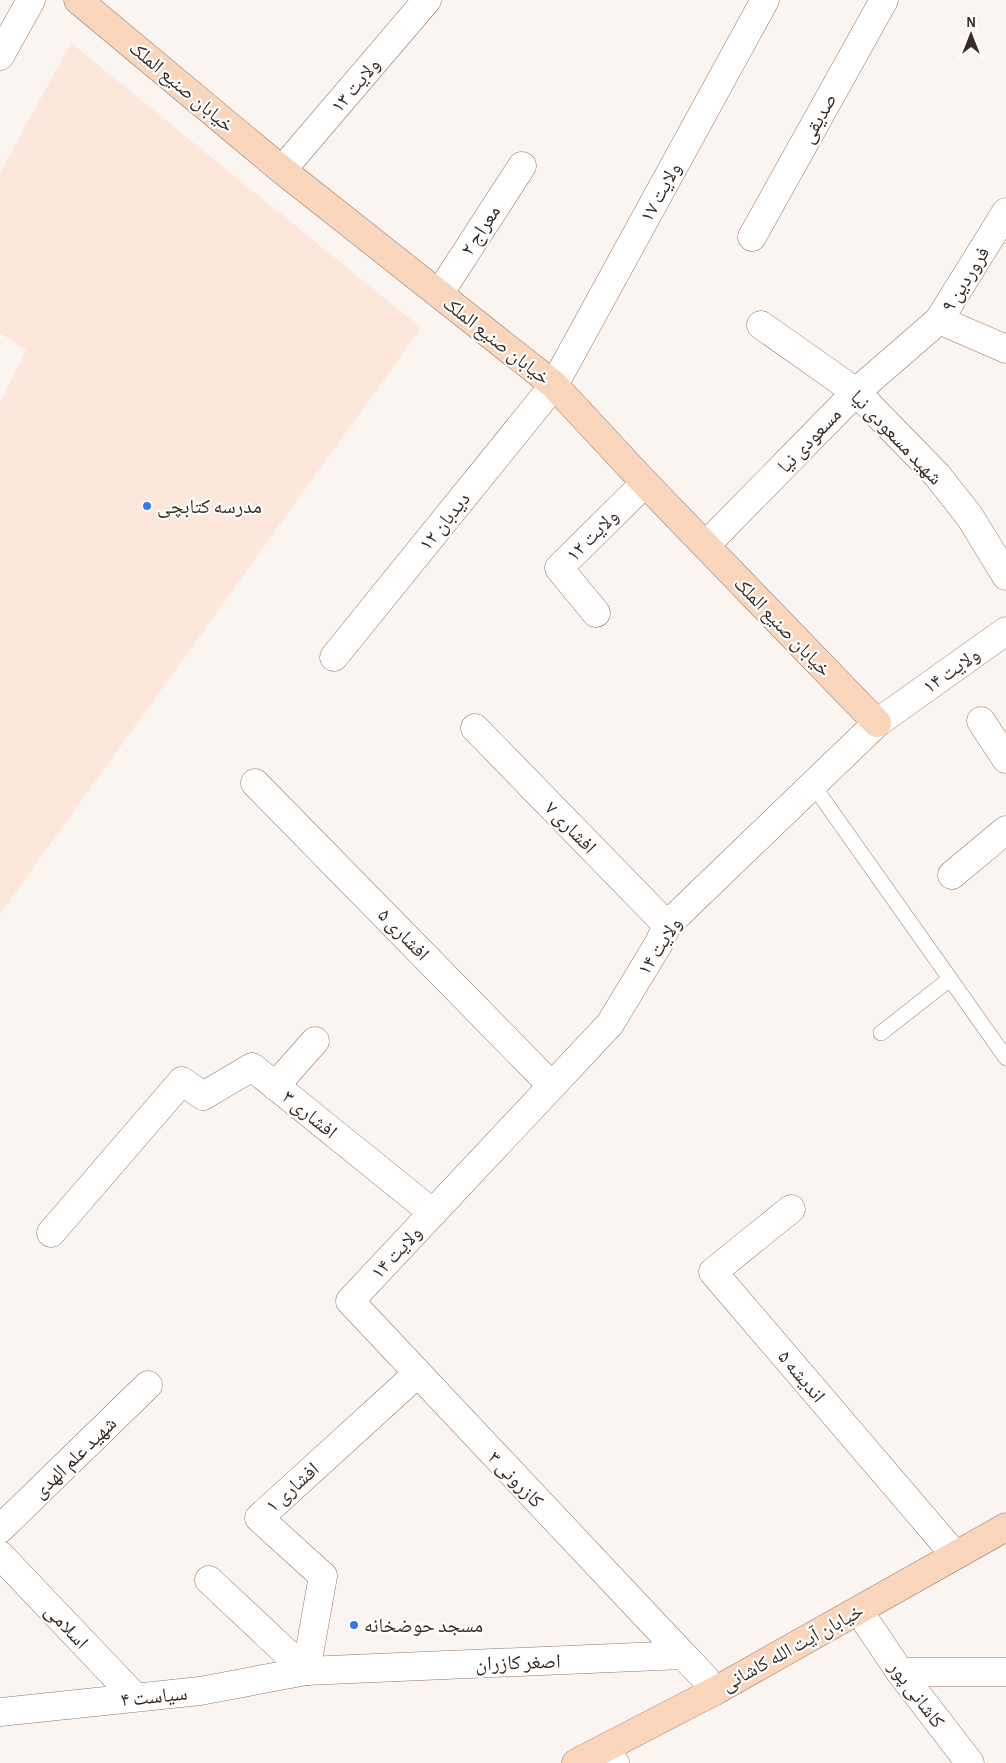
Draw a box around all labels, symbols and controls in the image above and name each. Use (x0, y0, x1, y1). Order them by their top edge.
north arrow (946, 10, 996, 60)
text: N (966, 16, 976, 30)
street label: خیابان صنیع الملک (124, 37, 238, 138)
street label: ولایت ۱۳ (327, 55, 384, 117)
street label: صدیقی (797, 90, 841, 147)
street label: ولایت ۱۷ (637, 160, 685, 226)
street label: معراج ۲ (457, 202, 506, 260)
street label: فروردین ۹ (938, 243, 994, 316)
street label: خیابان صنیع الملک (438, 293, 554, 390)
street label: شهید مسعودی نیا (846, 387, 946, 489)
street label: مسعودی نیا (774, 404, 846, 478)
street label: دیدبان ۱۲ (416, 489, 475, 555)
place label: مدرسه کتابچی (157, 497, 262, 518)
marker: مدرسه کتابچی (141, 500, 153, 512)
street label: ولایت ۱۲ (563, 506, 623, 566)
street label: خیابان صنیع الملک (729, 573, 835, 682)
street label: ولایت ۱۴ (920, 644, 984, 698)
street label: افشاری ۷ (540, 798, 600, 858)
street label: افشاری ۵ (373, 905, 433, 965)
street label: ولایت ۱۴ (634, 914, 686, 979)
street label: افشاری ۳ (278, 1087, 340, 1143)
street label: ولایت ۱۴ (368, 1222, 426, 1283)
street label: اندیشه ۵ (774, 1347, 829, 1407)
street label: شهید علم الهدی (29, 1413, 123, 1505)
street label: کازرونی ۳ (483, 1448, 547, 1512)
street label: افشاری ۱ (262, 1459, 324, 1517)
street label: اسلامی (40, 1600, 92, 1654)
street label: خیابان آیت الله کاشانی (718, 1600, 868, 1696)
place label: مسجد حوضخانه (364, 1616, 483, 1636)
marker: مسجد حوضخانه (348, 1619, 360, 1631)
street label: اصغر کازران (475, 1652, 561, 1675)
street label: کاشانی پور (883, 1657, 948, 1732)
street label: سیاست ۴ (120, 1684, 189, 1711)

